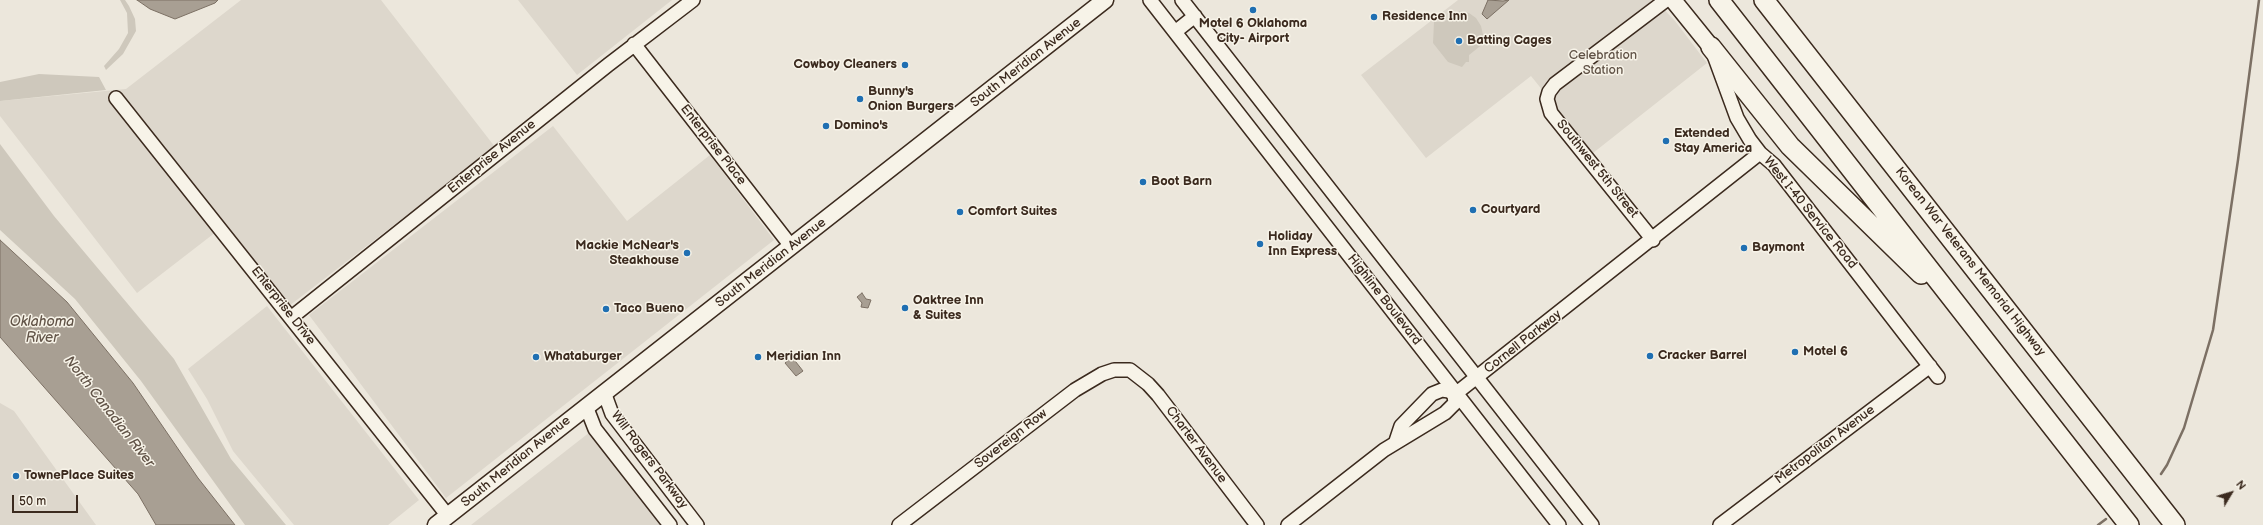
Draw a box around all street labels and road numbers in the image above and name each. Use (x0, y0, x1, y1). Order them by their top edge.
street label: South Meridian Avenue (968, 15, 1084, 111)
street label: Enterprise Place (677, 102, 749, 188)
street label: Enterprise Avenue (445, 117, 539, 197)
street label: Southwest 5th Street (1553, 117, 1641, 221)
street label: West I-40 Service Road (1760, 154, 1860, 272)
street label: Korean War Veterans Memorial Highway (1891, 164, 2049, 360)
street label: South Meridian Avenue (713, 215, 829, 311)
street label: Highline Boulevard (1344, 251, 1424, 349)
street label: Enterprise Drive (247, 264, 319, 348)
street label: Cornell Parkway (1481, 307, 1565, 377)
street label: Metropolitan Avenue (1772, 402, 1878, 488)
street label: Charter Avenue (1162, 404, 1230, 486)
street label: Sovereign Row (972, 406, 1050, 472)
street label: Will Rogers Parkway (607, 408, 691, 512)
street label: South Meridian Avenue (458, 413, 574, 511)

